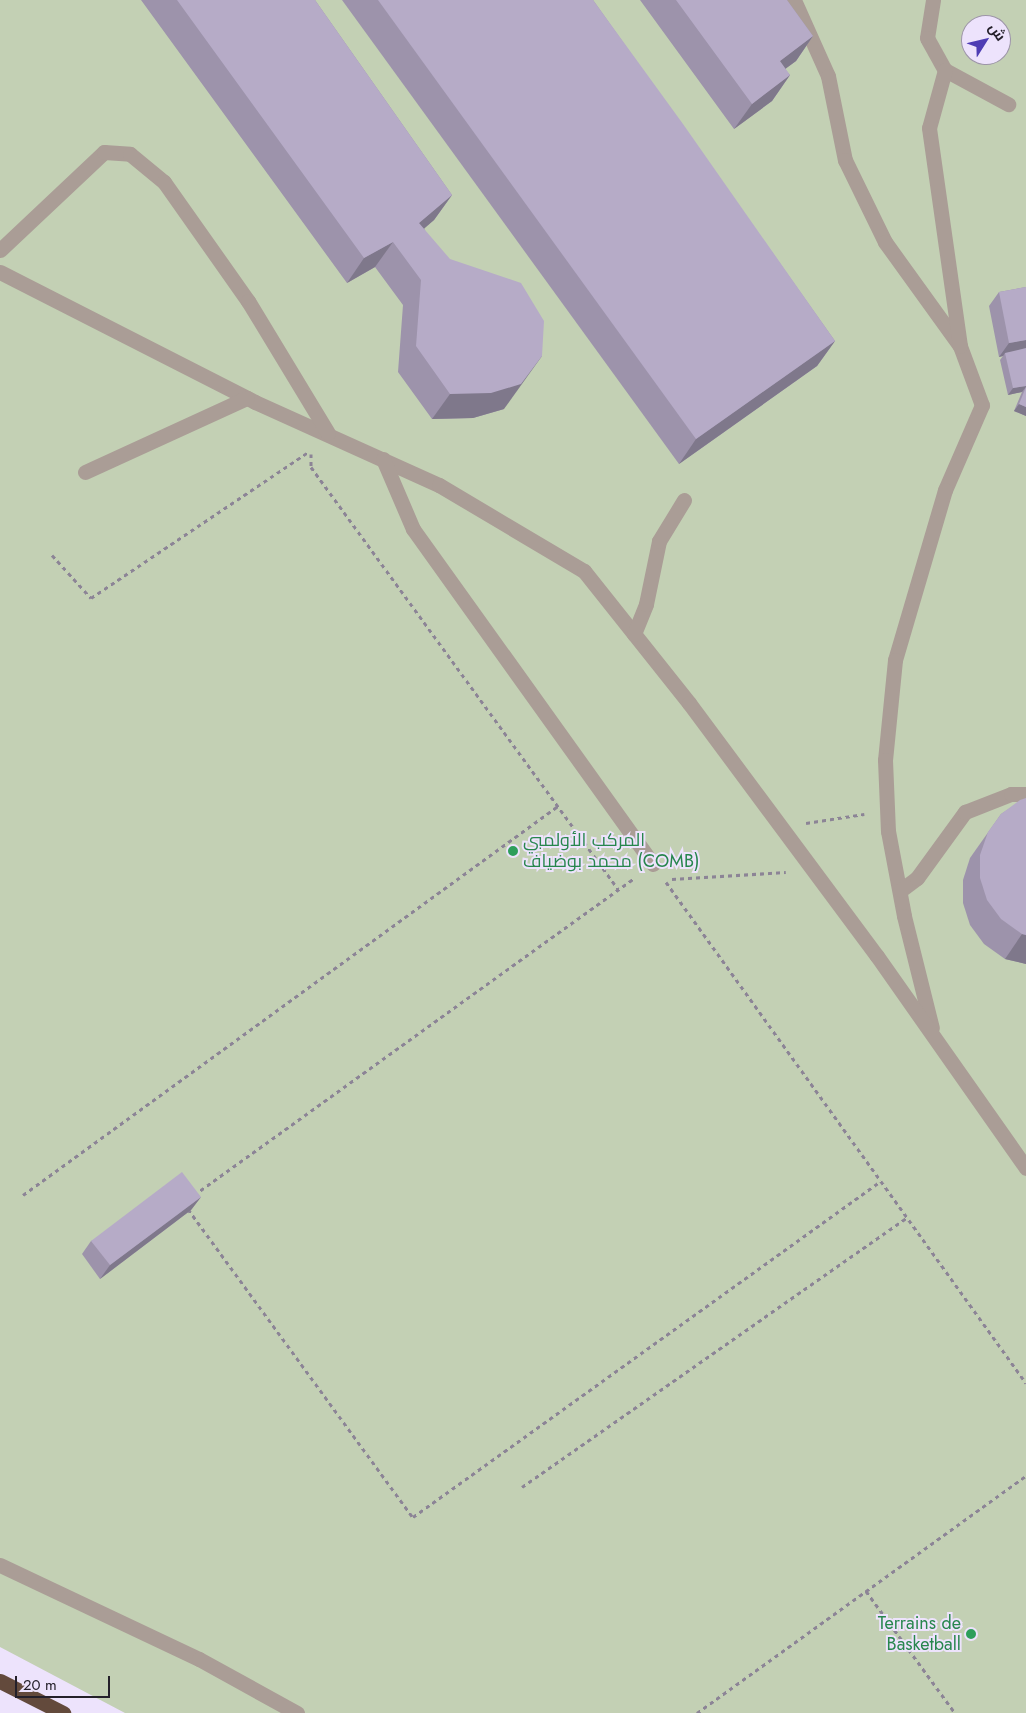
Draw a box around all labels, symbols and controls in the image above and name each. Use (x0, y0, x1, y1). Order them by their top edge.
north arrow (961, 15, 1011, 65)
text: ش (984, 19, 1011, 45)
place label: المركب الأولمبي محمد بوضياف (COMB) (523, 830, 699, 872)
marker: المركب الأولمبي محمد بوضياف (COMB) (507, 845, 519, 857)
place label: Terrains de Basketball (878, 1613, 961, 1656)
marker: Terrains de Basketball (965, 1628, 977, 1640)
scale bar (18, 1666, 112, 1698)
text: 20 m (23, 1674, 57, 1696)

